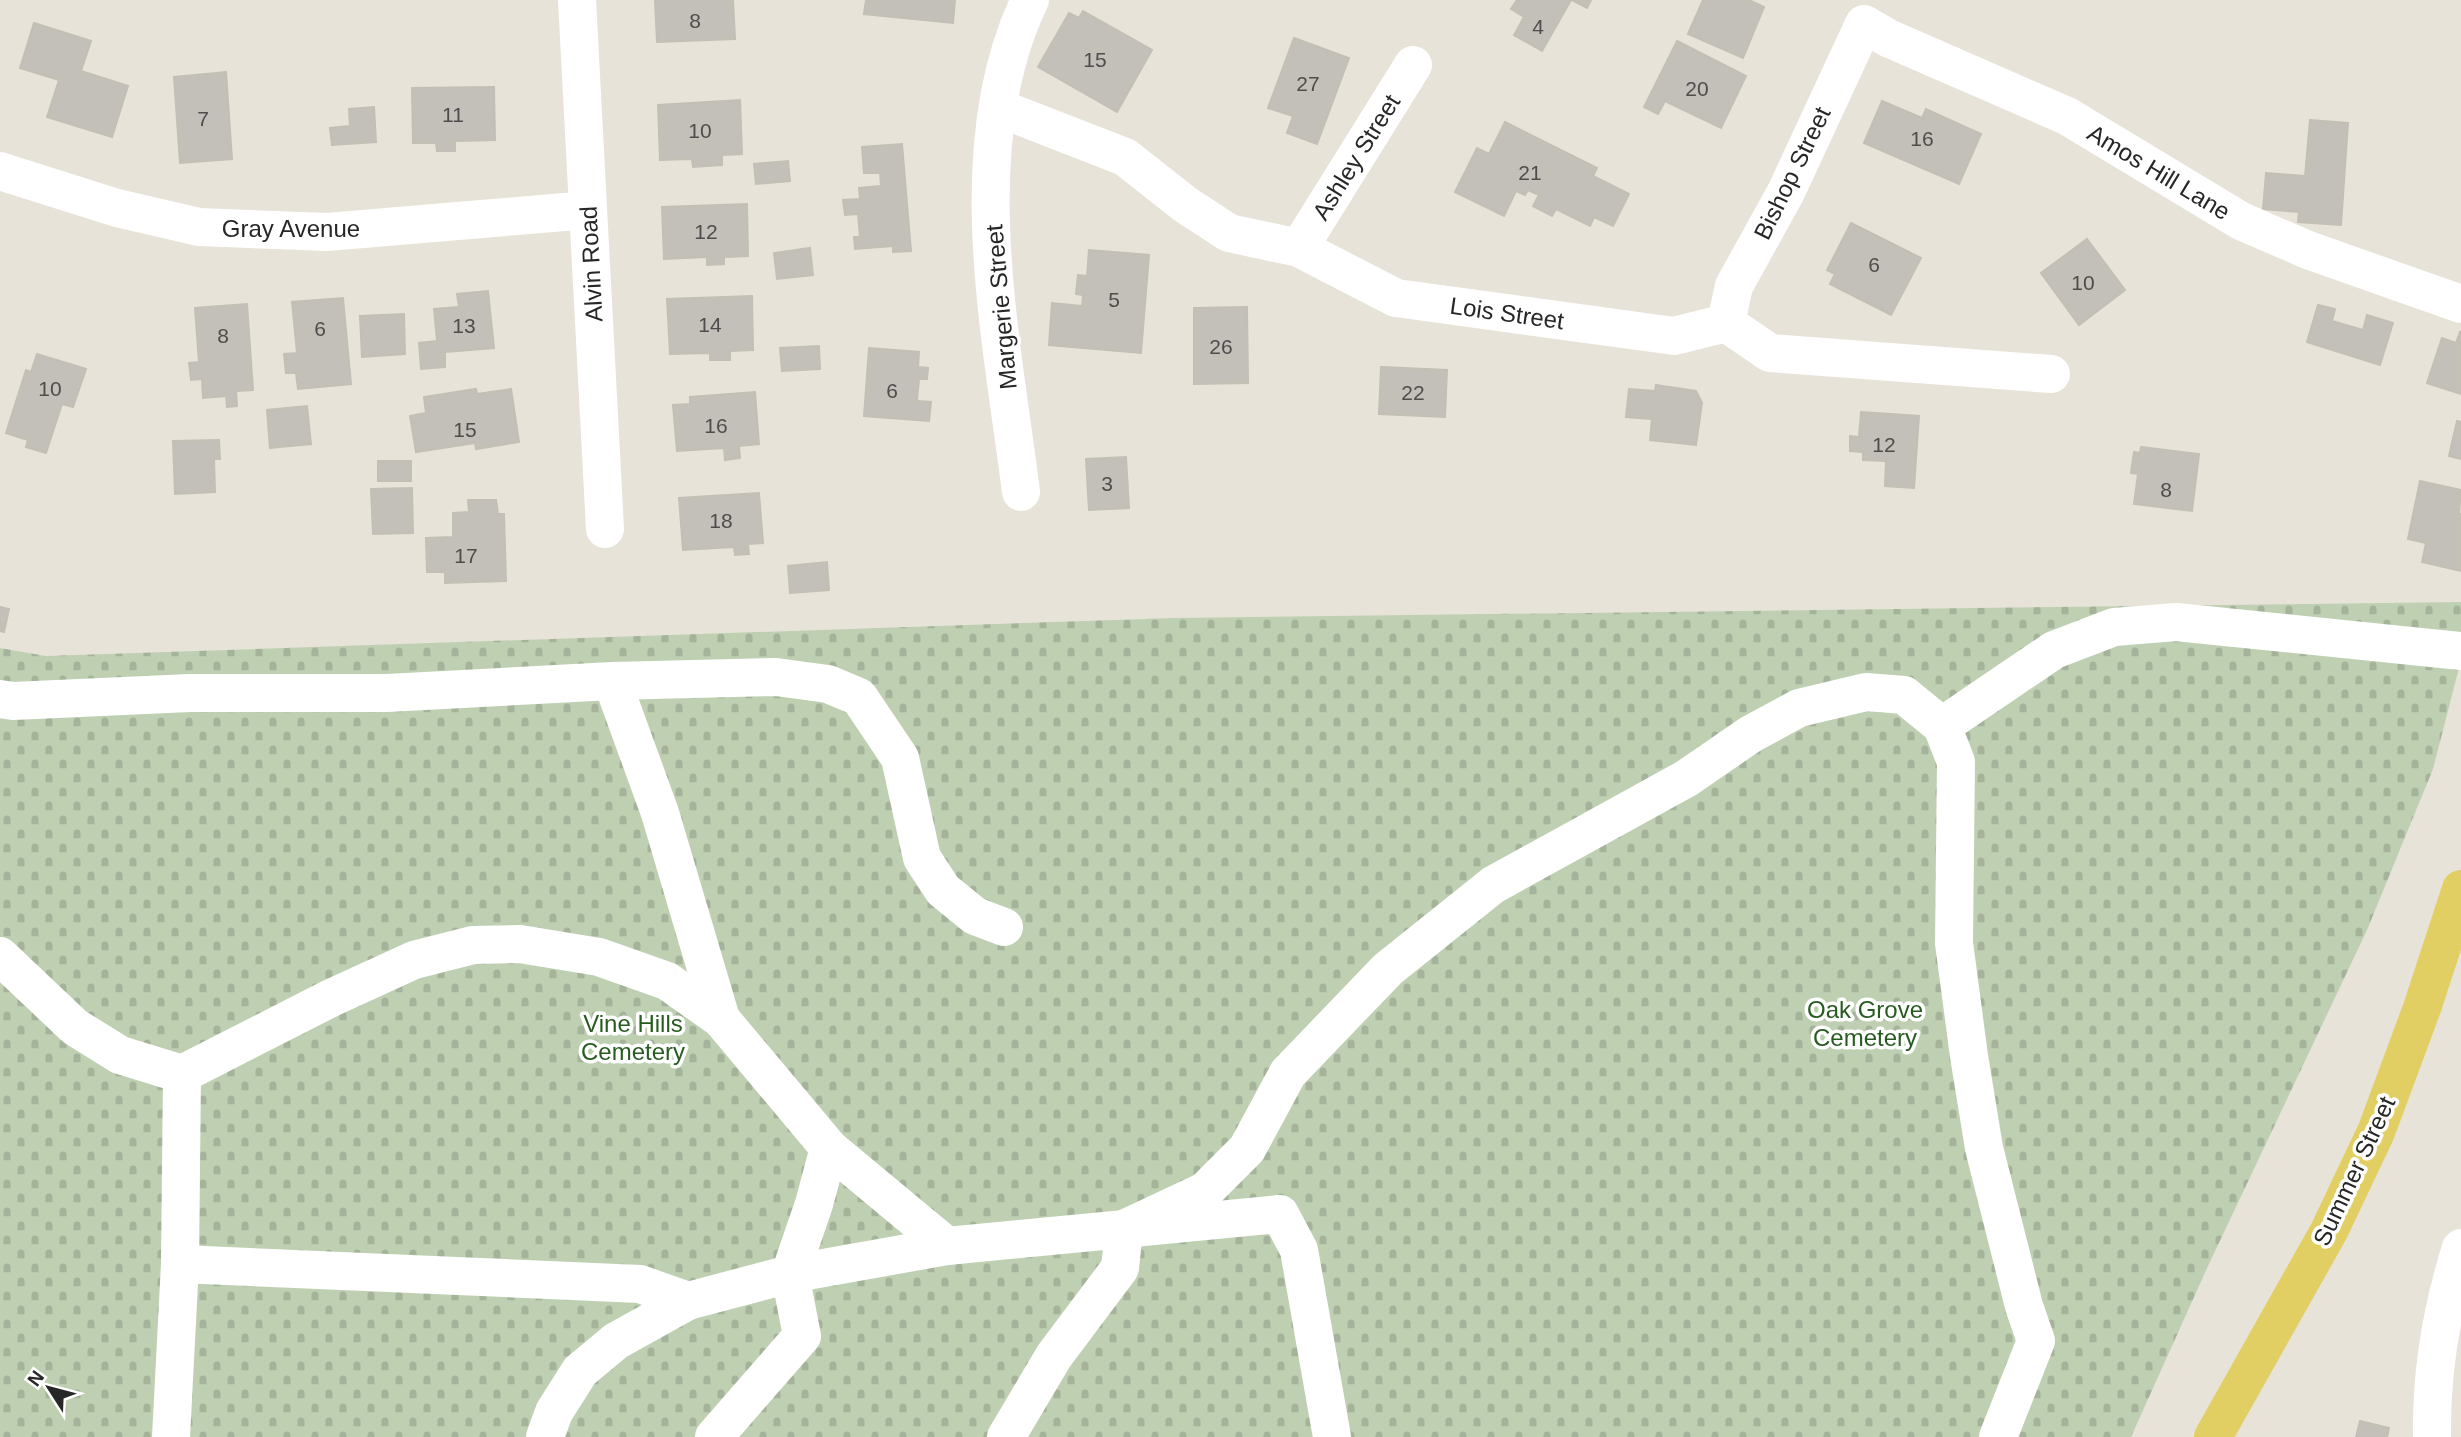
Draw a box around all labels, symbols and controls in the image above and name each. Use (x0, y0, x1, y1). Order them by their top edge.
house number: 8 (689, 9, 701, 32)
house number: 4 (1532, 15, 1544, 38)
house number: 15 (1083, 48, 1107, 71)
house number: 27 (1296, 72, 1320, 95)
house number: 20 (1685, 77, 1709, 100)
street label: Ashley Street (1307, 89, 1405, 225)
street label: Bishop Street (1748, 102, 1836, 244)
house number: 11 (442, 103, 464, 126)
house number: 7 (197, 107, 209, 130)
house number: 10 (688, 119, 712, 142)
street label: Amos Hill Lane (2083, 119, 2235, 225)
house number: 16 (1910, 127, 1934, 150)
house number: 21 (1518, 161, 1542, 184)
street label: Alvin Road (574, 205, 608, 323)
street label: Gray Avenue (222, 215, 360, 242)
house number: 12 (694, 220, 718, 243)
street label: Margerie Street (980, 223, 1022, 391)
house number: 6 (1868, 253, 1880, 276)
house number: 10 (2071, 271, 2095, 294)
house number: 5 (1108, 288, 1120, 311)
street label: Lois Street (1448, 292, 1566, 334)
house number: 14 (698, 313, 722, 336)
house number: 13 (452, 314, 476, 337)
house number: 6 (314, 317, 326, 340)
house number: 8 (217, 324, 229, 347)
house number: 26 (1209, 335, 1233, 358)
house number: 10 (38, 377, 62, 400)
house number: 6 (886, 379, 898, 402)
house number: 22 (1401, 381, 1425, 404)
house number: 16 (704, 414, 728, 437)
house number: 15 (453, 418, 477, 441)
house number: 12 (1872, 433, 1896, 456)
house number: 3 (1101, 472, 1113, 495)
house number: 8 (2160, 478, 2172, 501)
house number: 18 (709, 509, 733, 532)
house number: 17 (454, 544, 478, 567)
park label: Oak Grove Cemetery (1807, 996, 1923, 1051)
park label: Vine Hills Cemetery (581, 1010, 685, 1065)
street label: Summer Street (2308, 1092, 2400, 1250)
north arrow (14, 1353, 84, 1423)
text: N (23, 1367, 48, 1390)

